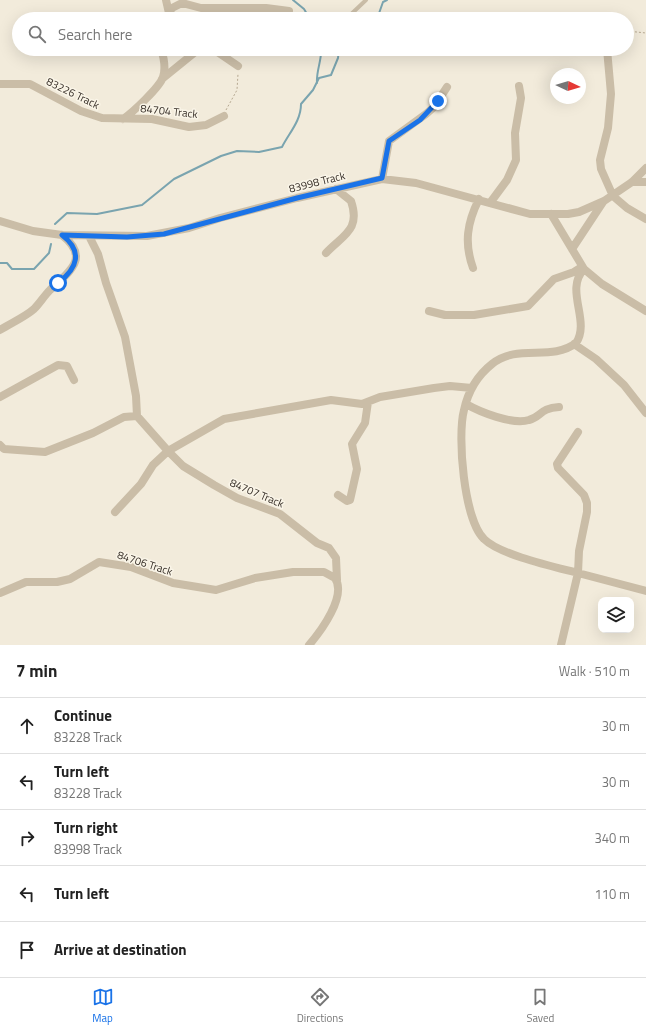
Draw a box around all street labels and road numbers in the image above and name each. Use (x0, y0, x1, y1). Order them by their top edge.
street label: 83226 Track (44, 73, 103, 113)
street label: 84704 Track (140, 100, 199, 122)
street label: 83998 Track (287, 167, 348, 197)
street label: 84707 Track (227, 474, 287, 512)
street label: 84706 Track (115, 547, 175, 580)

